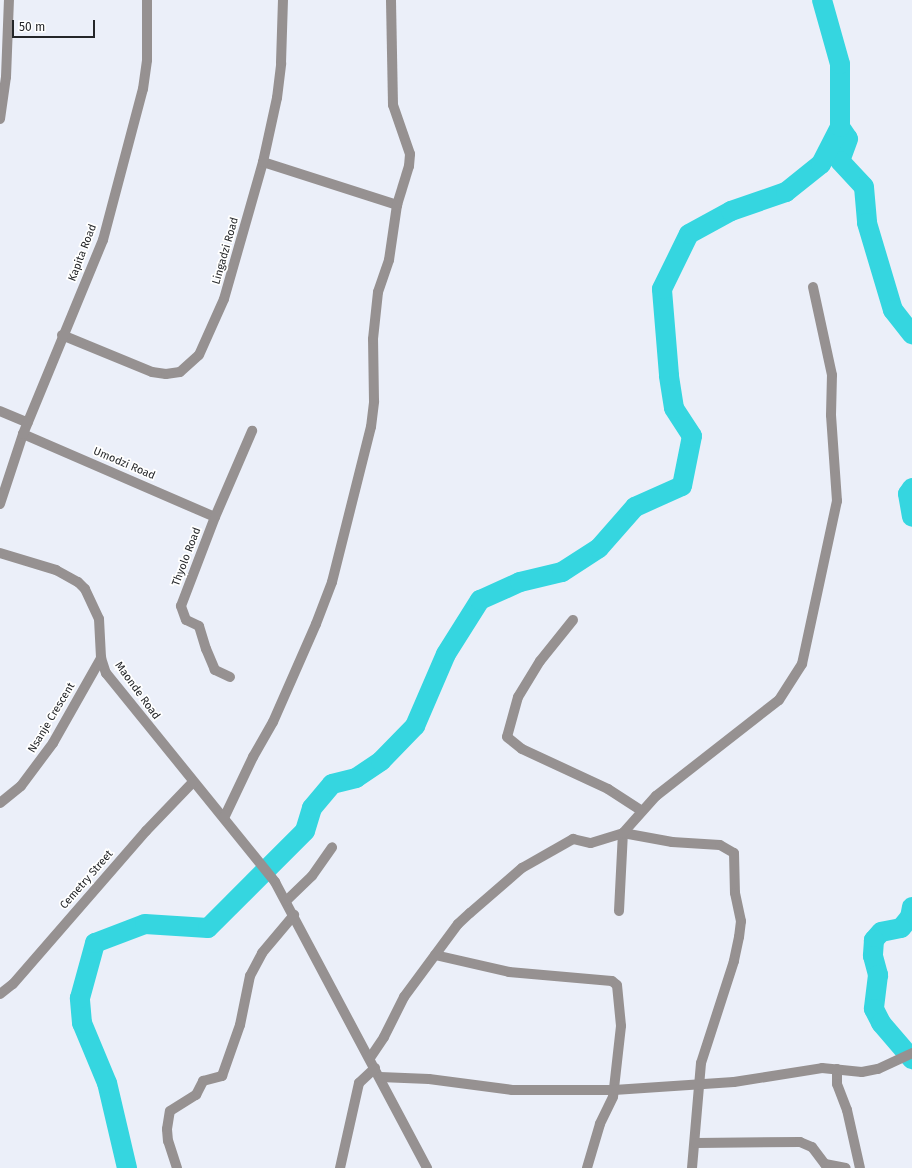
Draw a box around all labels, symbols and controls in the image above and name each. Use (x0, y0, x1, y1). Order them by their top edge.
scale bar (14, 12, 97, 38)
text: 50 m (19, 20, 45, 34)
street label: Lingadzi Road (210, 216, 242, 286)
street label: Kapita Road (66, 223, 100, 283)
street label: Umodzi Road (91, 445, 157, 483)
street label: Thyolo Road (170, 526, 204, 588)
street label: Maonde Road (112, 660, 162, 722)
street label: Nsanje Crescent (26, 681, 78, 755)
street label: Cemetry Street (58, 848, 116, 912)

